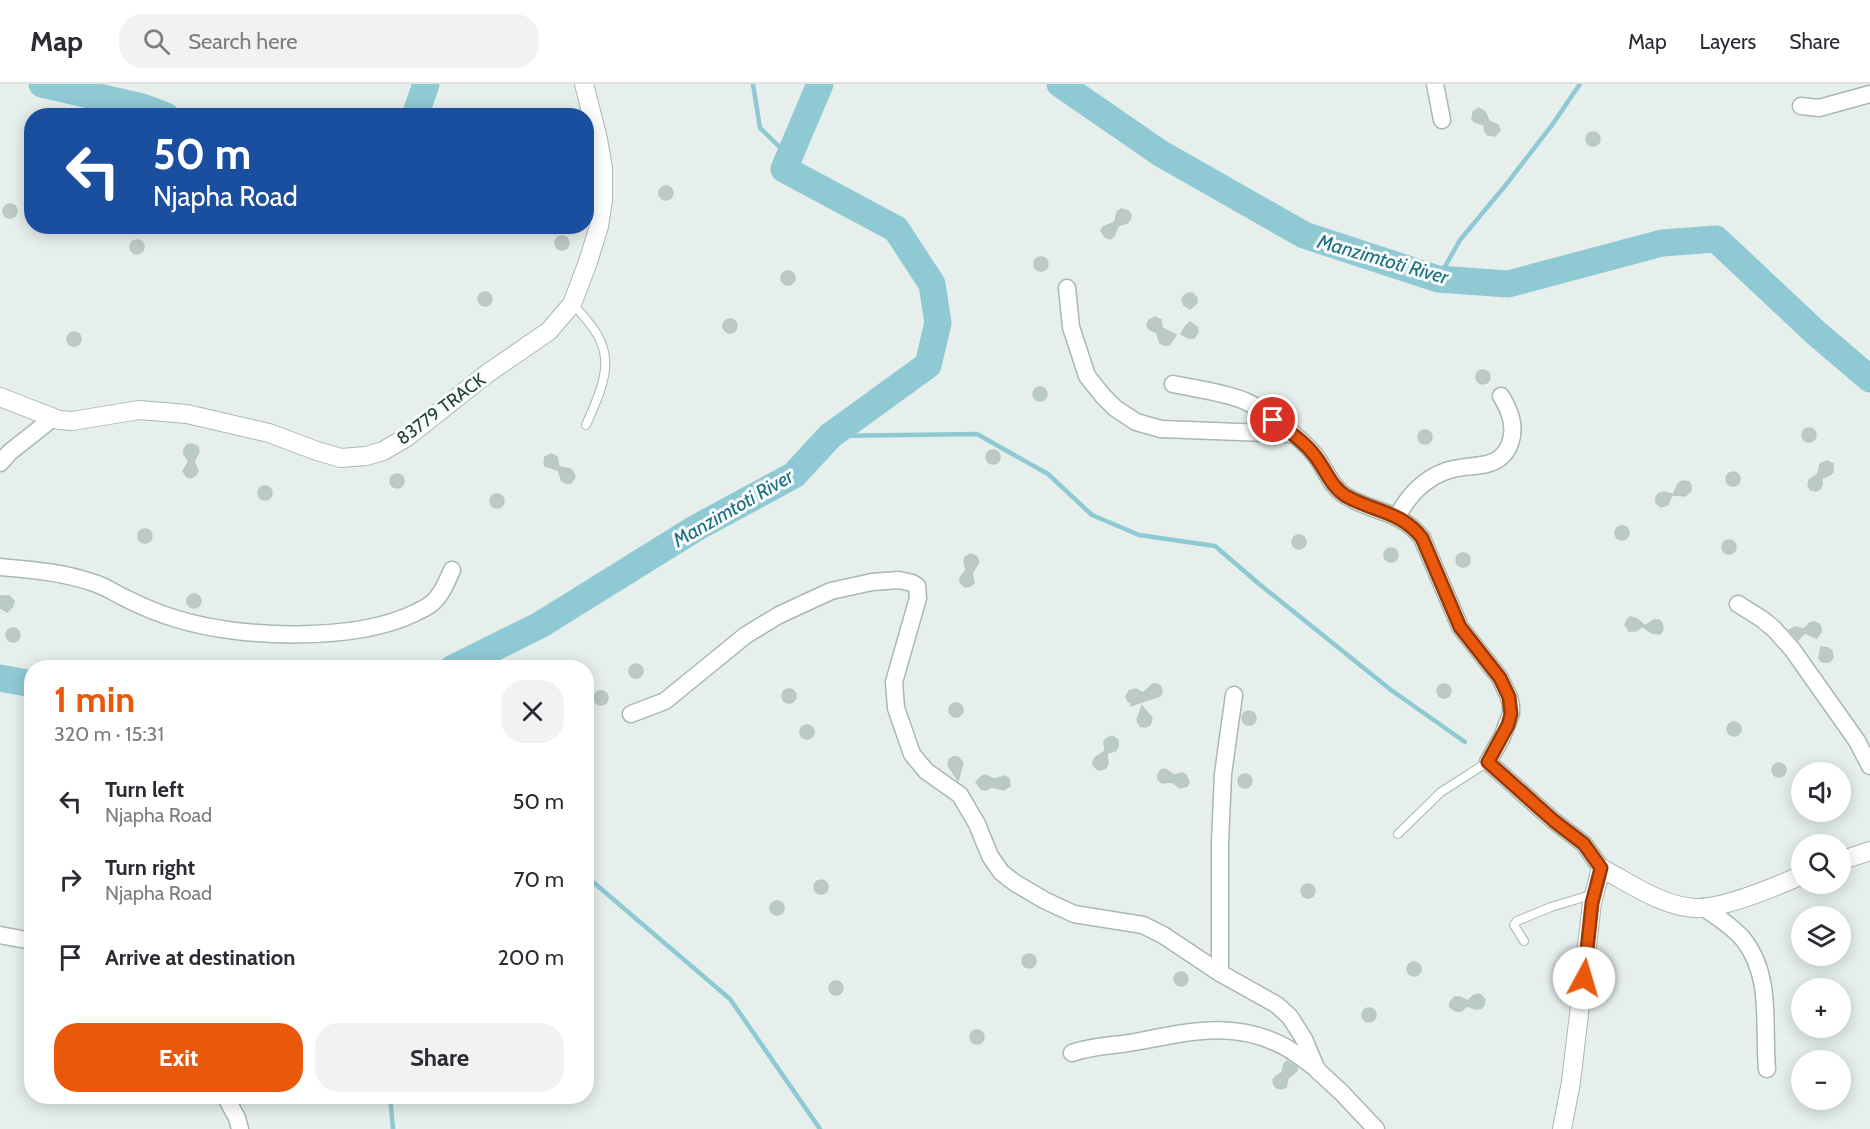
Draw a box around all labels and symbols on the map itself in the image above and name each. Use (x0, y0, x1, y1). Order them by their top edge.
water label: Manzimtoti River (1314, 229, 1452, 289)
street label: 83779 TRACK (392, 368, 490, 450)
pin (1247, 394, 1298, 445)
water label: Manzimtoti River (668, 463, 798, 553)
position arrow (1552, 946, 1616, 1010)

